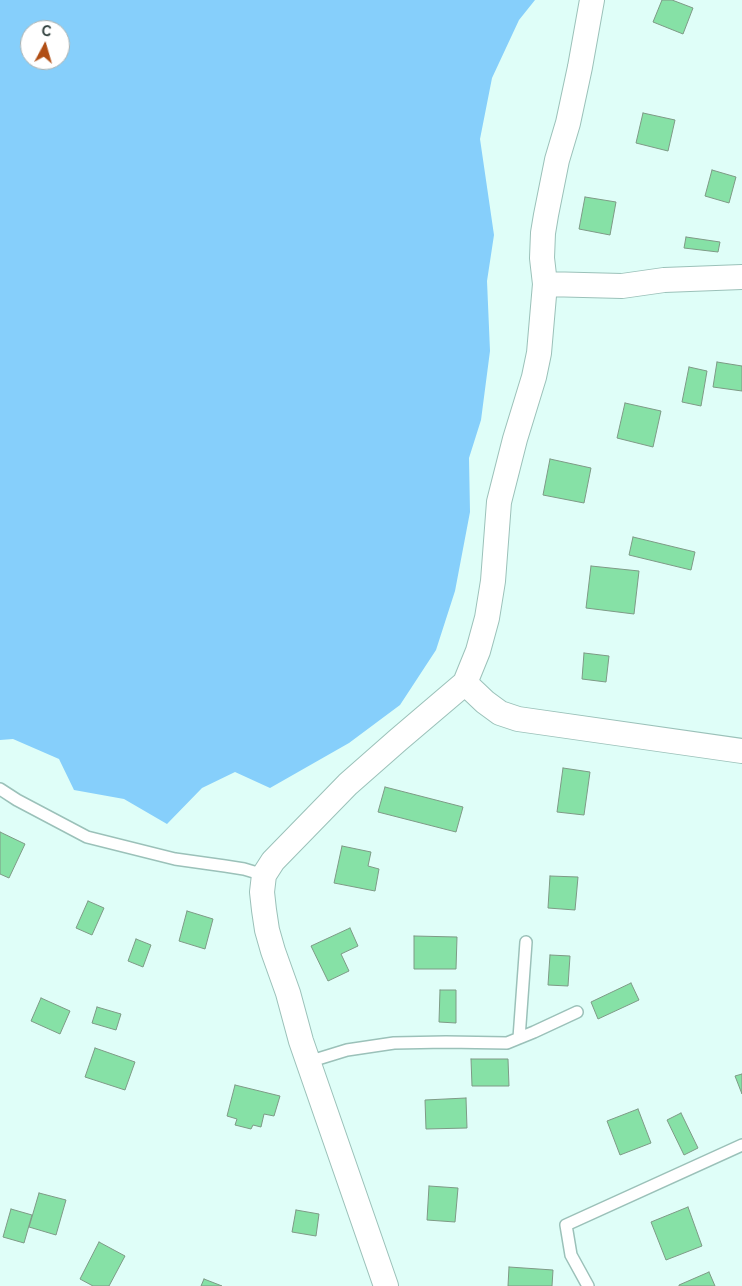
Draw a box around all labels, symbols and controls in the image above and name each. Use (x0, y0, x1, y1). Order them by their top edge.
north arrow (20, 20, 70, 70)
text: С (41, 23, 52, 40)

